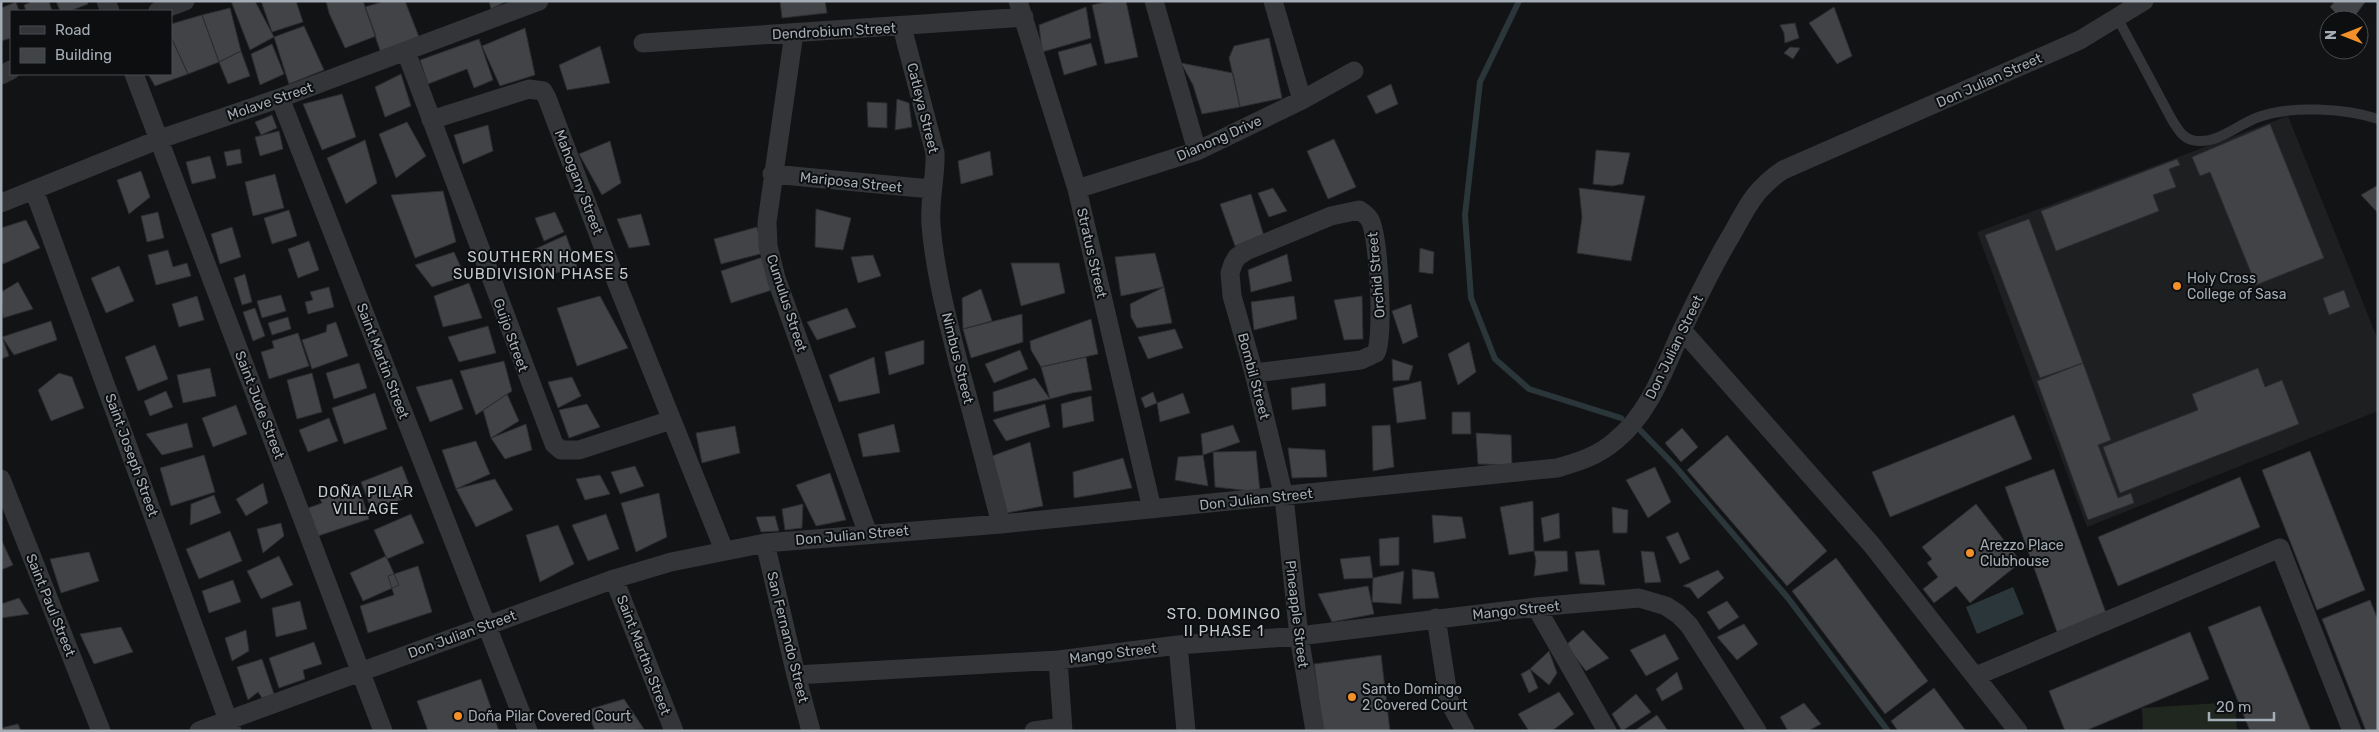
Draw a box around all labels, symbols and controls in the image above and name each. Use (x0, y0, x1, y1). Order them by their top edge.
legend (10, 10, 172, 75)
north arrow (2319, 10, 2369, 60)
street label: Dendrobium Street (772, 20, 897, 43)
text: Road (55, 21, 91, 39)
text: N (2323, 30, 2340, 40)
text: Building (55, 46, 112, 64)
street label: Don Julian Street (1934, 49, 2045, 111)
street label: Catleya Street (903, 61, 942, 156)
street label: Molave Street (225, 79, 316, 124)
street label: Dianong Drive (1174, 112, 1264, 165)
street label: Mahogany Street (551, 127, 607, 238)
street label: Mariposa Street (799, 169, 903, 196)
street label: Stratus Street (1073, 206, 1110, 300)
street label: Orchid Street (1364, 231, 1389, 319)
district label: SOUTHERN HOMES SUBDIVISION PHASE 5 (453, 248, 629, 283)
street label: Cumulus Street (763, 252, 810, 355)
place label: Holy Cross College of Sasa (2187, 270, 2286, 303)
marker: Holy Cross College of Sasa (2171, 280, 2183, 292)
street label: Don Julian Street (1642, 292, 1707, 402)
street label: Guijo Street (489, 296, 532, 375)
street label: Saint Martin Street (353, 301, 413, 422)
street label: Nimbus Street (938, 311, 977, 406)
street label: Bombil Street (1234, 331, 1273, 422)
street label: Saint Jude Street (231, 349, 288, 462)
street label: Saint Joseph Street (101, 391, 162, 520)
district label: DOÑA PILAR VILLAGE (318, 483, 414, 518)
street label: Don Julian Street (1199, 485, 1314, 514)
street label: Don Julian Street (795, 522, 910, 549)
place label: Arezzo Place Clubhouse (1980, 537, 2064, 570)
marker: Arezzo Place Clubhouse (1964, 547, 1976, 559)
street label: Saint Paul Street (22, 551, 79, 660)
street label: Pineapple Street (1281, 559, 1312, 669)
street label: San Fernando Street (763, 570, 812, 705)
street label: Saint Martha Street (613, 593, 674, 718)
street label: Mango Street (1472, 597, 1561, 624)
district label: STO. DOMINGO II PHASE 1 (1167, 605, 1281, 640)
street label: Don Julian Street (406, 607, 519, 662)
street label: Mango Street (1069, 640, 1158, 667)
place label: Santo Domingo 2 Covered Court (1362, 681, 1468, 714)
scale bar (2209, 690, 2274, 722)
marker: Santo Domingo 2 Covered Court (1346, 691, 1358, 703)
text: 20 m (2216, 698, 2251, 716)
place label: Doña Pilar Covered Court (468, 708, 632, 725)
marker: Doña Pilar Covered Court (452, 710, 464, 722)

